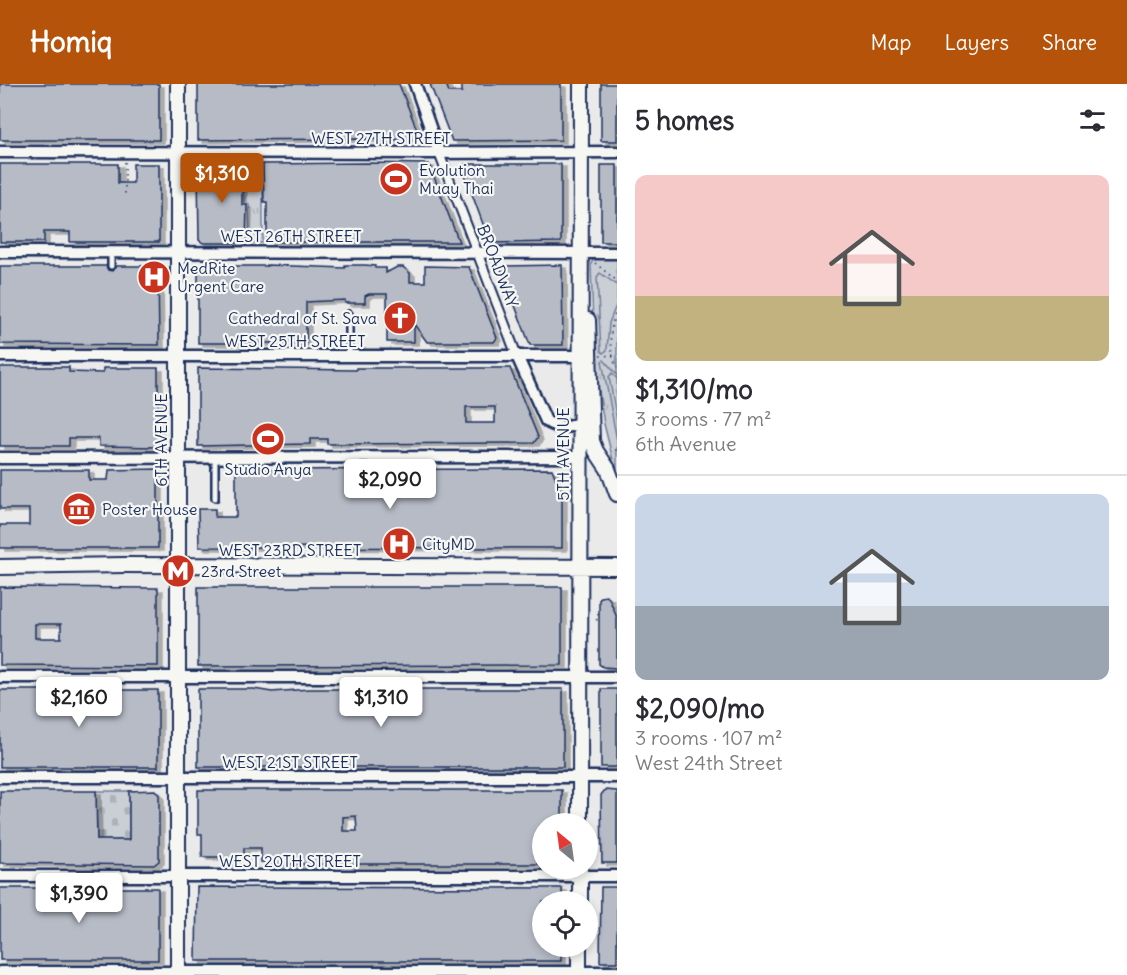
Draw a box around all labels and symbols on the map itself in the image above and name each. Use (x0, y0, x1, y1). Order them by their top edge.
street label: WEST 27TH STREET (311, 128, 451, 148)
pin: $1,310 (173, 153, 271, 204)
place label: Evolution Muay Thai (419, 160, 493, 198)
sports icon: Evolution Muay Thai (378, 161, 414, 197)
street label: BROADWAY (473, 222, 523, 310)
street label: WEST 26TH STREET (220, 226, 362, 246)
place label: MedRite Urgent Care (177, 258, 264, 296)
hospital icon: MedRite Urgent Care (136, 259, 172, 295)
church icon: Cathedral of St. Sava (382, 300, 418, 336)
place label: Cathedral of St. Sava (228, 308, 377, 328)
street label: WEST 25TH STREET (224, 331, 366, 351)
street label: 6TH AVENUE (151, 393, 171, 487)
street label: 5TH AVENUE (553, 407, 573, 501)
sports icon: Studio Anya (250, 421, 286, 457)
place label: Studio Anya (225, 459, 311, 479)
pin: $2,090 (341, 459, 439, 510)
museum icon: Poster House (61, 491, 97, 527)
place label: Poster House (102, 499, 197, 519)
hospital icon: CityMD (381, 526, 417, 562)
place label: CityMD (422, 534, 475, 554)
street label: WEST 23RD STREET (219, 540, 361, 560)
metro station icon: 23rd Street (160, 553, 196, 589)
place label: 23rd Street (201, 561, 282, 581)
pin: $2,160 (30, 677, 128, 728)
pin: $1,310 (332, 677, 430, 728)
street label: WEST 21ST STREET (222, 752, 358, 772)
north arrow (532, 813, 598, 879)
street label: WEST 20TH STREET (219, 851, 361, 871)
pin: $1,390 (30, 873, 128, 924)

